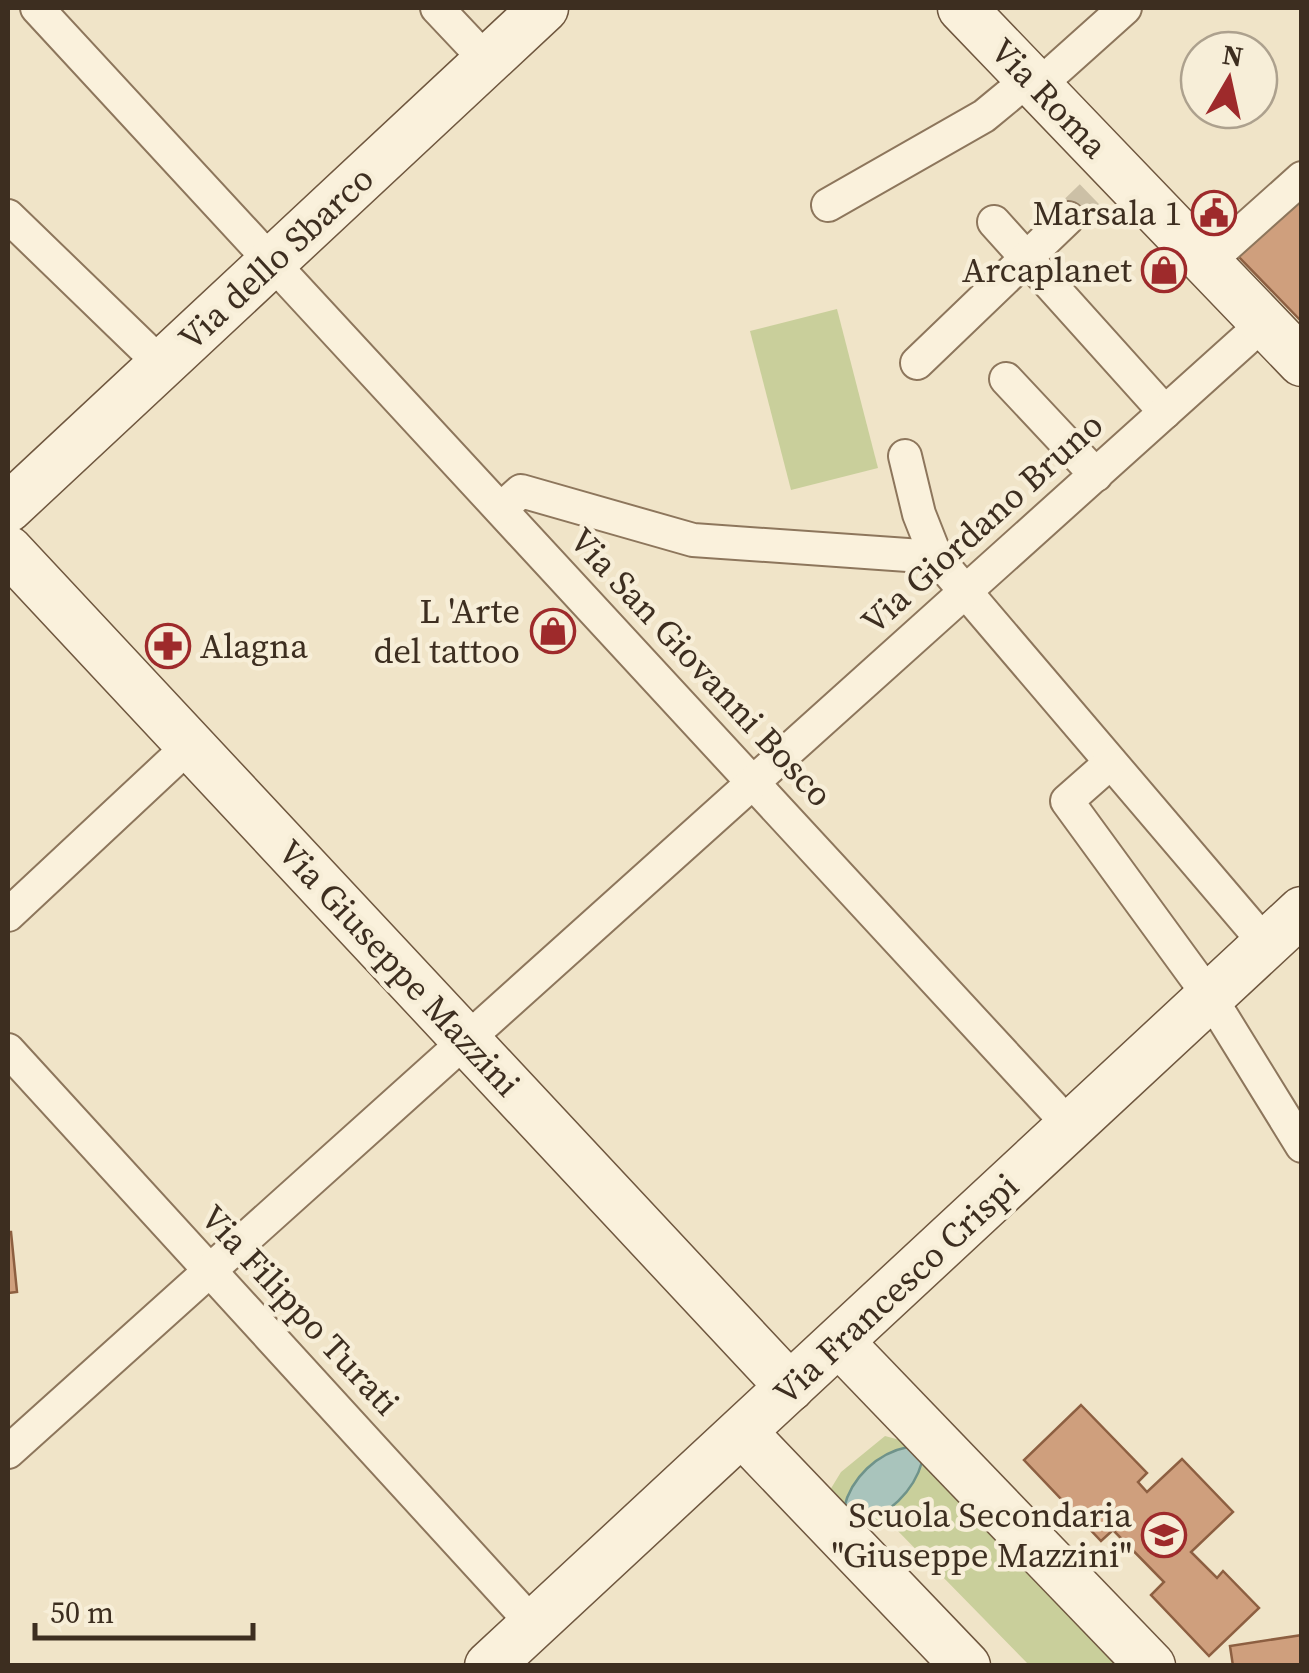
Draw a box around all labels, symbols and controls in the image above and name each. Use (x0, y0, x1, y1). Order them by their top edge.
street label: Via Roma (980, 27, 1118, 169)
north arrow (1179, 30, 1279, 130)
text: N (1220, 35, 1246, 76)
street label: Via dello Sbarco (168, 155, 384, 361)
place label: Marsala 1 (1032, 189, 1182, 237)
public building icon: Marsala 1 (1191, 190, 1237, 236)
place label: Arcaplanet (962, 246, 1133, 294)
shop icon: Arcaplanet (1141, 247, 1187, 293)
street label: Via Giordano Bruno (851, 401, 1113, 645)
street label: Via San Giovanni Bosco (559, 517, 843, 817)
place label: L 'Arte del tattoo (373, 587, 520, 675)
shop icon: L 'Arte del tattoo (530, 608, 576, 654)
place label: Alagna (200, 622, 308, 670)
pharmacy icon: Alagna (145, 623, 191, 669)
street label: Via Giuseppe Mazzini (267, 829, 531, 1107)
street label: Via Francesco Crispi (763, 1163, 1029, 1415)
street label: Via Filippo Turati (190, 1194, 410, 1426)
place label: Scuola Secondaria "Giuseppe Mazzini" (832, 1491, 1132, 1579)
school or university icon: Scuola Secondaria "Giuseppe Mazzini" (1141, 1512, 1187, 1558)
scale bar (35, 1578, 252, 1640)
text: 50 m (50, 1592, 114, 1633)

